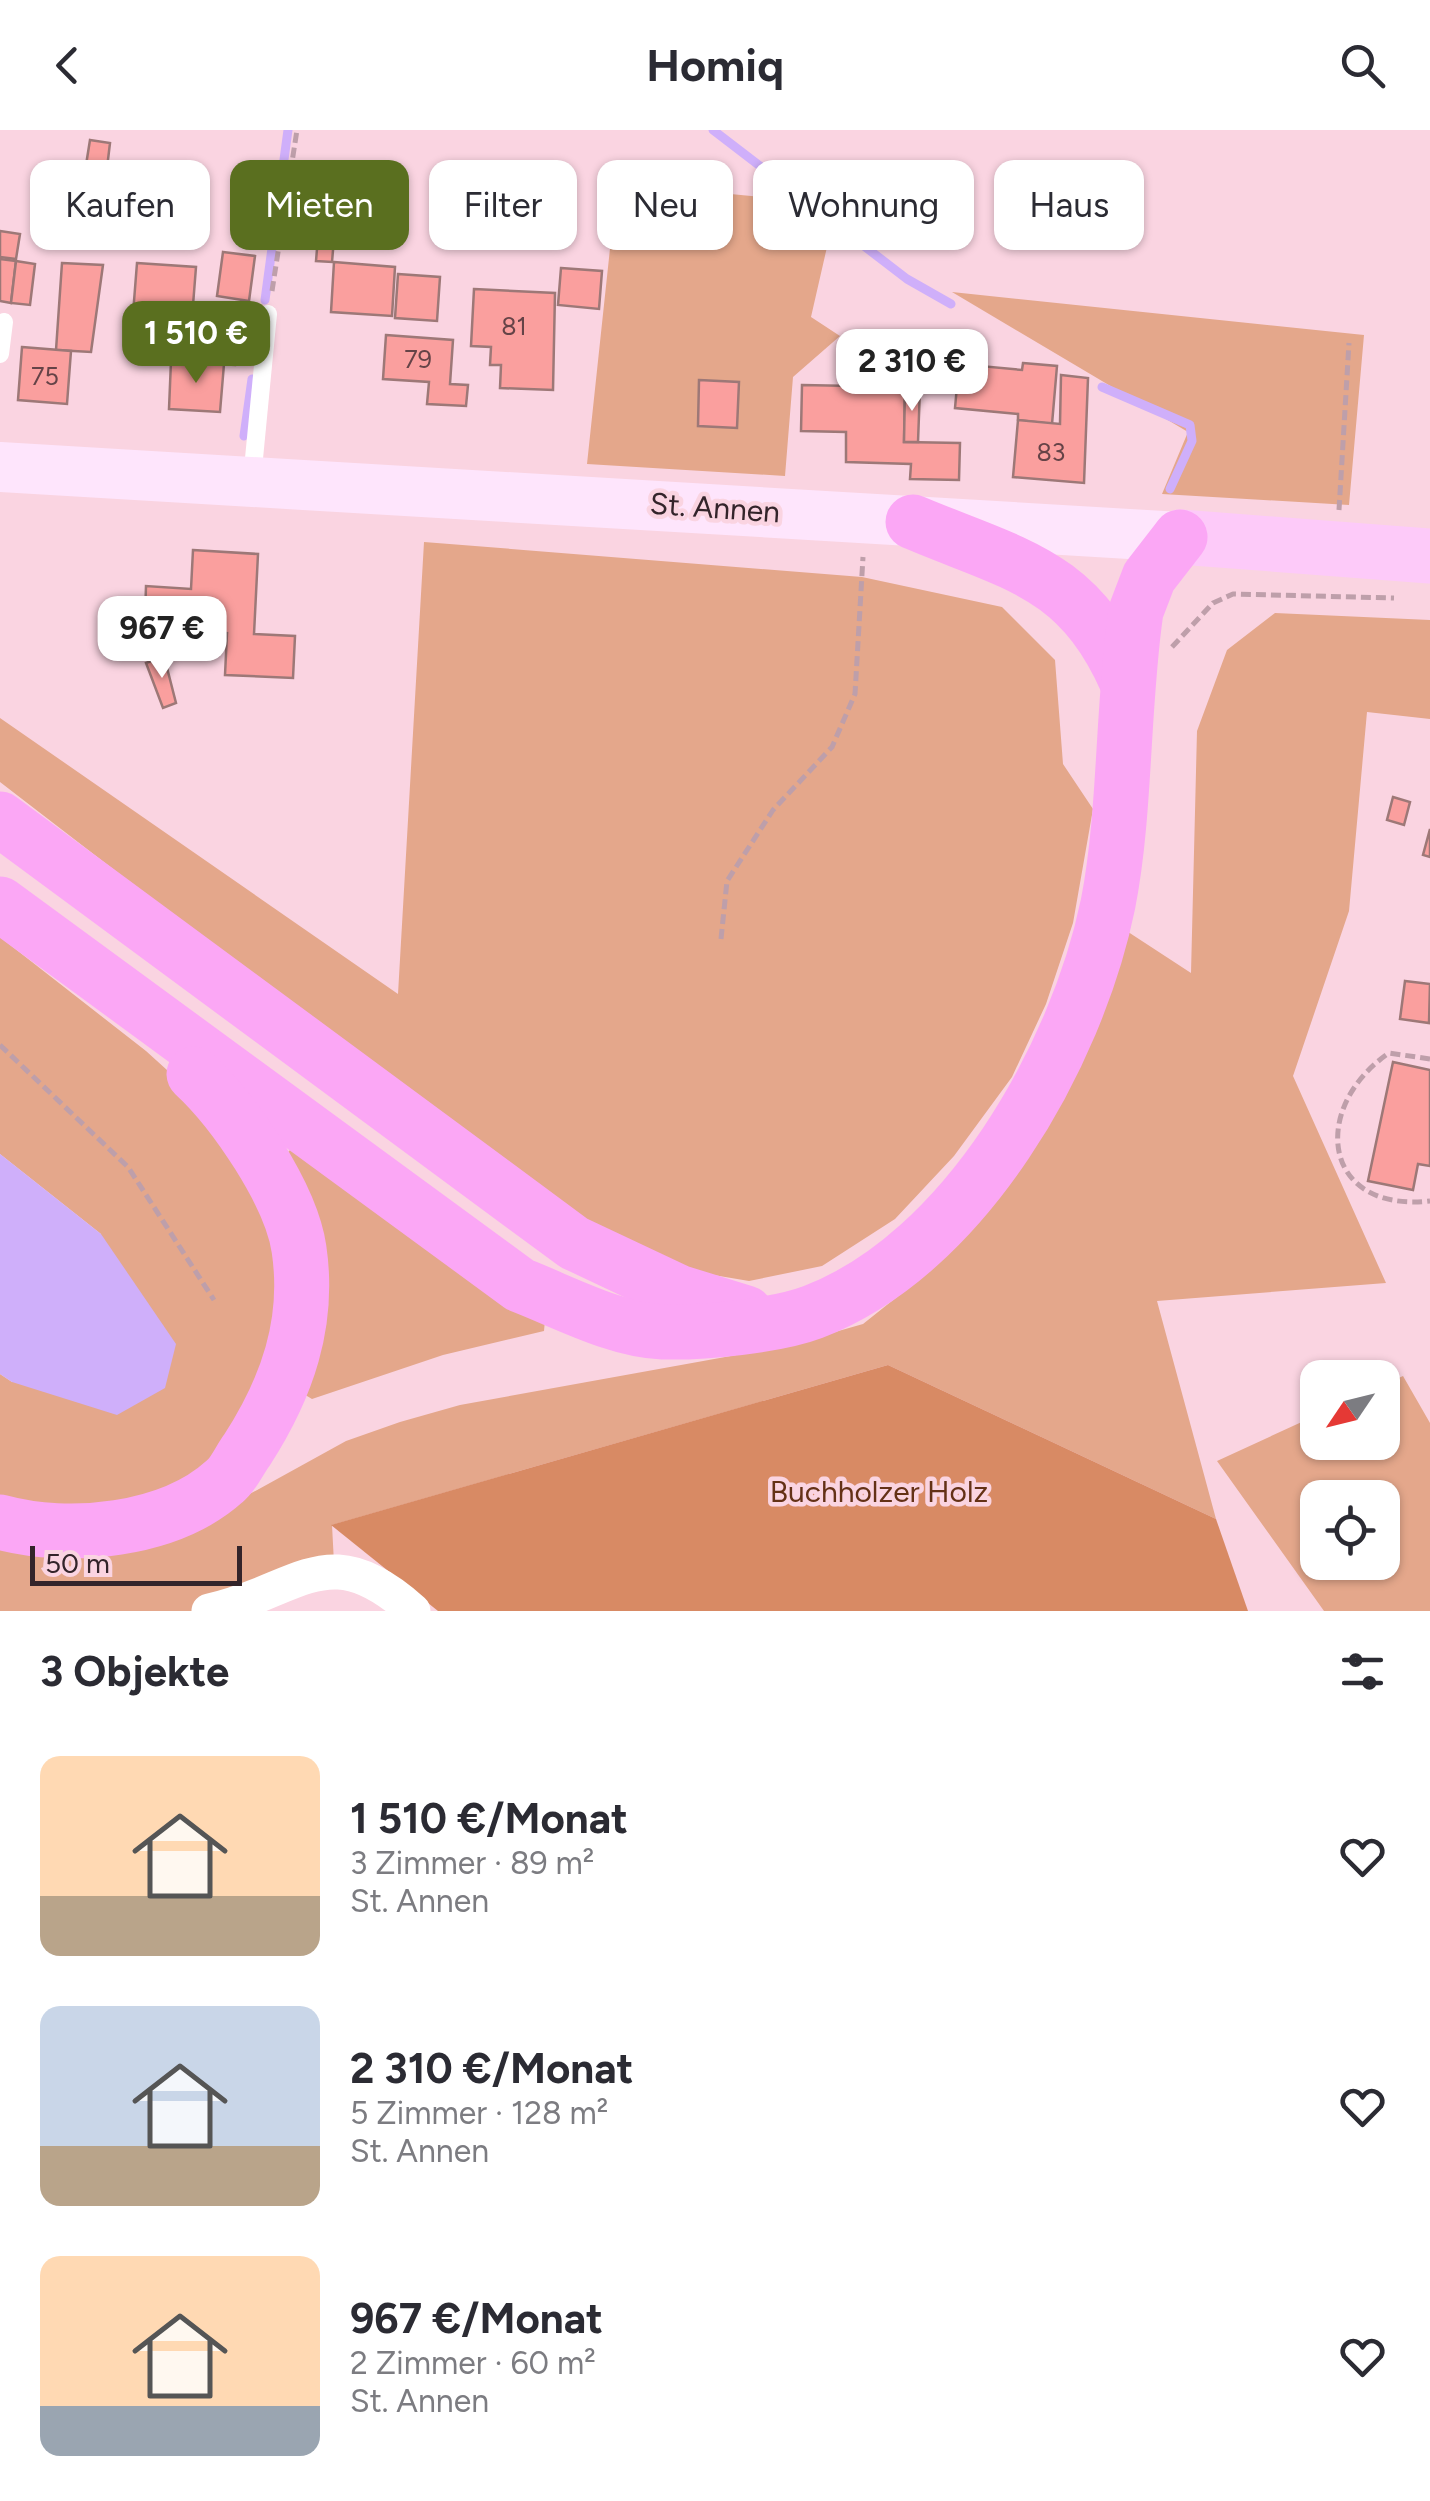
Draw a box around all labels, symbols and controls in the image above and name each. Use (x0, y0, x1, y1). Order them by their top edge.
icon: back (40, 38, 95, 93)
text: Homiq (646, 38, 784, 92)
icon: search (1335, 38, 1390, 93)
chip: Kaufen (30, 160, 210, 250)
chip: Mieten (230, 160, 409, 250)
chip: Filter (429, 160, 577, 250)
chip: Neu (597, 160, 733, 250)
chip: Wohnung (753, 160, 974, 250)
chip: Haus (994, 160, 1144, 250)
pin: 1 510 € (104, 301, 288, 386)
house number: 81 (501, 311, 527, 341)
text: 1 510 € (144, 314, 248, 352)
pin: 2 310 € (820, 329, 1004, 414)
text: 2 310 € (858, 342, 966, 380)
house number: 79 (404, 344, 432, 374)
house number: 75 (31, 361, 59, 391)
house number: 83 (1037, 437, 1065, 467)
street label: St. Annen (649, 485, 781, 531)
pin: 967 € (92, 596, 232, 681)
text: 967 € (120, 609, 204, 647)
north arrow (1300, 1360, 1400, 1460)
map controls (1300, 1360, 1400, 1580)
park label: Buchholzer Holz (770, 1473, 988, 1510)
button: locate (1300, 1480, 1400, 1580)
scale bar (30, 1541, 242, 1586)
text: 50 m (45, 1546, 110, 1580)
icon: filters (1335, 1644, 1390, 1699)
text: 3 Objekte (40, 1646, 229, 1697)
text: 1 510 €/Monat (350, 1793, 628, 1844)
icon: home (120, 1796, 240, 1916)
icon: heart (1335, 1829, 1390, 1884)
text: 3 Zimmer · 89 m² (350, 1844, 594, 1882)
text: St. Annen (350, 1882, 489, 1920)
text: 2 310 €/Monat (350, 2043, 633, 2094)
icon: home (120, 2046, 240, 2166)
icon: heart (1335, 2079, 1390, 2134)
text: 5 Zimmer · 128 m² (350, 2094, 608, 2132)
text: St. Annen (350, 2132, 489, 2170)
text: 967 €/Monat (350, 2293, 603, 2344)
icon: home (120, 2296, 240, 2416)
icon: heart (1335, 2329, 1390, 2384)
text: 2 Zimmer · 60 m² (350, 2344, 596, 2382)
text: St. Annen (350, 2382, 489, 2420)

